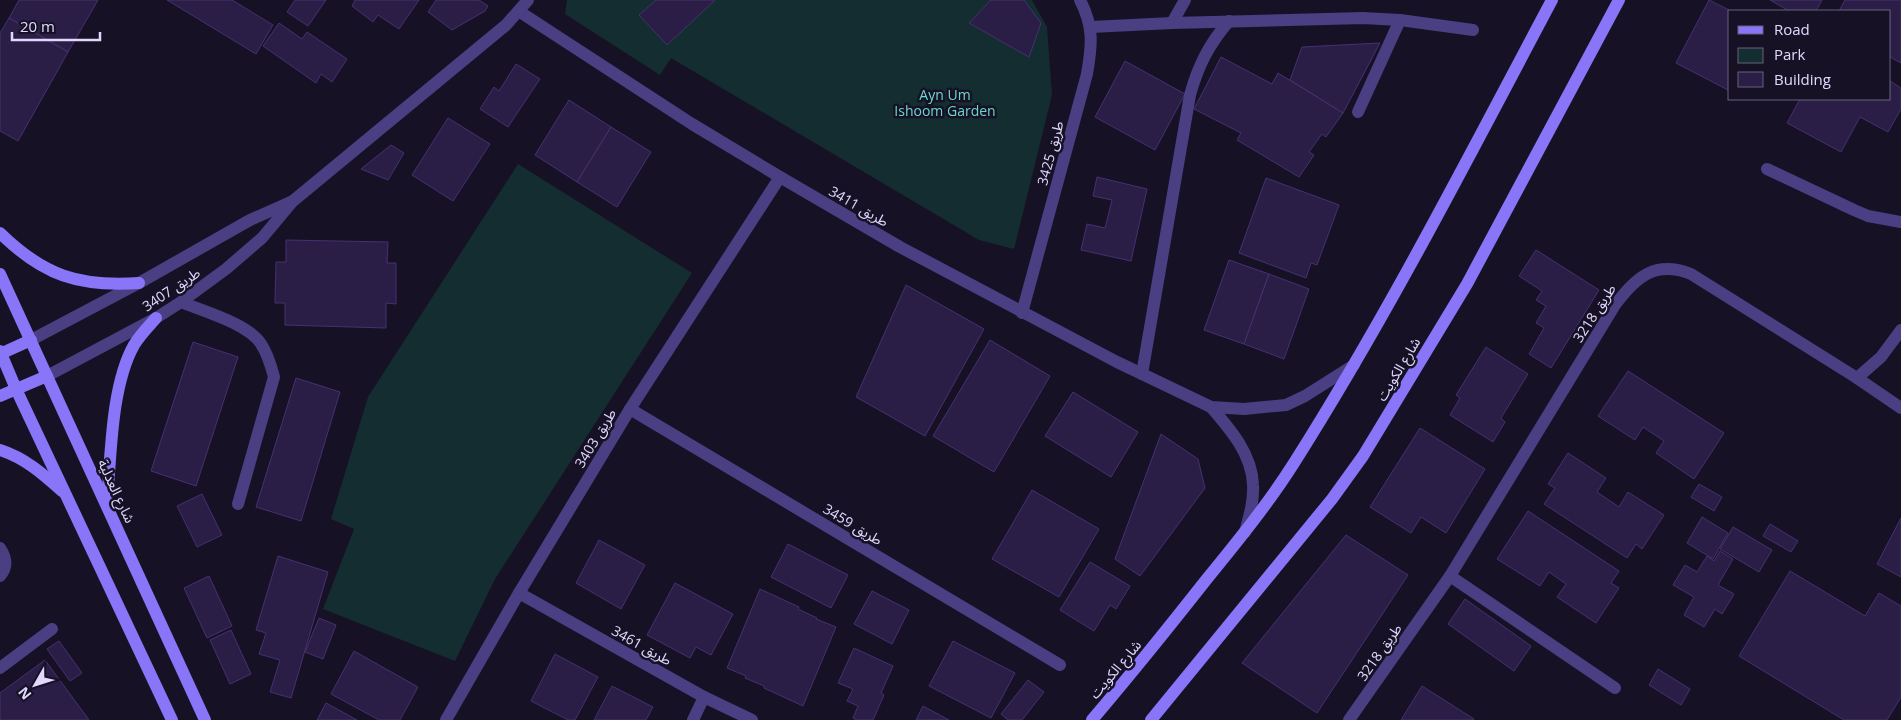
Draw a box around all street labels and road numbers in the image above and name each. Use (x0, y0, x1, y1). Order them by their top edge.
street label: طريق 3425 (1032, 119, 1069, 187)
street label: طريق 3411 (825, 181, 892, 232)
street label: طريق 3407 (138, 263, 204, 316)
street label: طريق 3218 (1568, 280, 1621, 346)
street label: شارع الكويت (1372, 334, 1426, 405)
street label: طريق 3403 (570, 405, 621, 472)
street label: شارع العدلية (92, 456, 140, 527)
street label: طريق 3459 (819, 499, 886, 550)
street label: طريق 3218 (1352, 620, 1406, 685)
street label: طريق 3461 (608, 621, 675, 670)
street label: شارع الكويت (1085, 636, 1147, 704)

